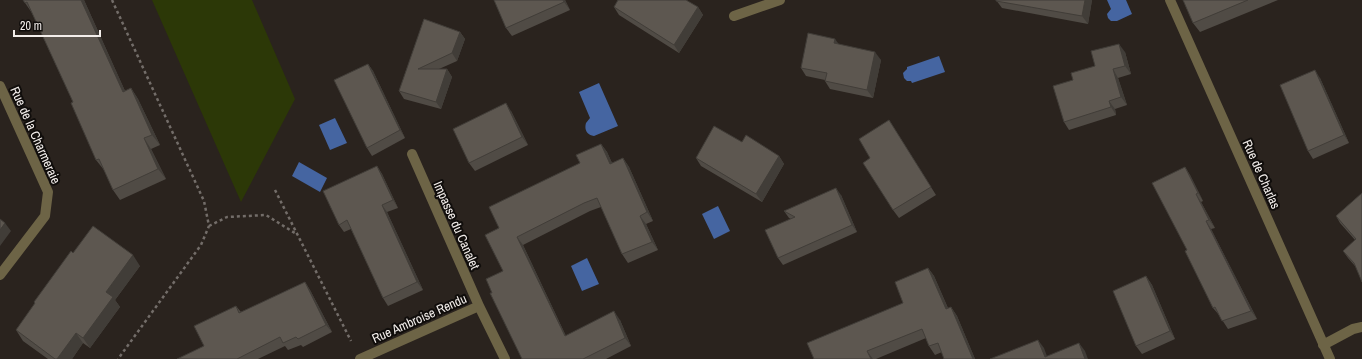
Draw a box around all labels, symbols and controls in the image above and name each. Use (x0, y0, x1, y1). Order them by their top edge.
scale bar (14, 12, 100, 38)
text: 20 m (20, 18, 42, 34)
street label: Rue de la Charmeraie (6, 84, 65, 187)
street label: Rue de Charlas (1239, 137, 1284, 211)
street label: Impasse du Canalet (429, 178, 484, 272)
street label: Rue Ambroise Rendu (369, 290, 469, 347)

